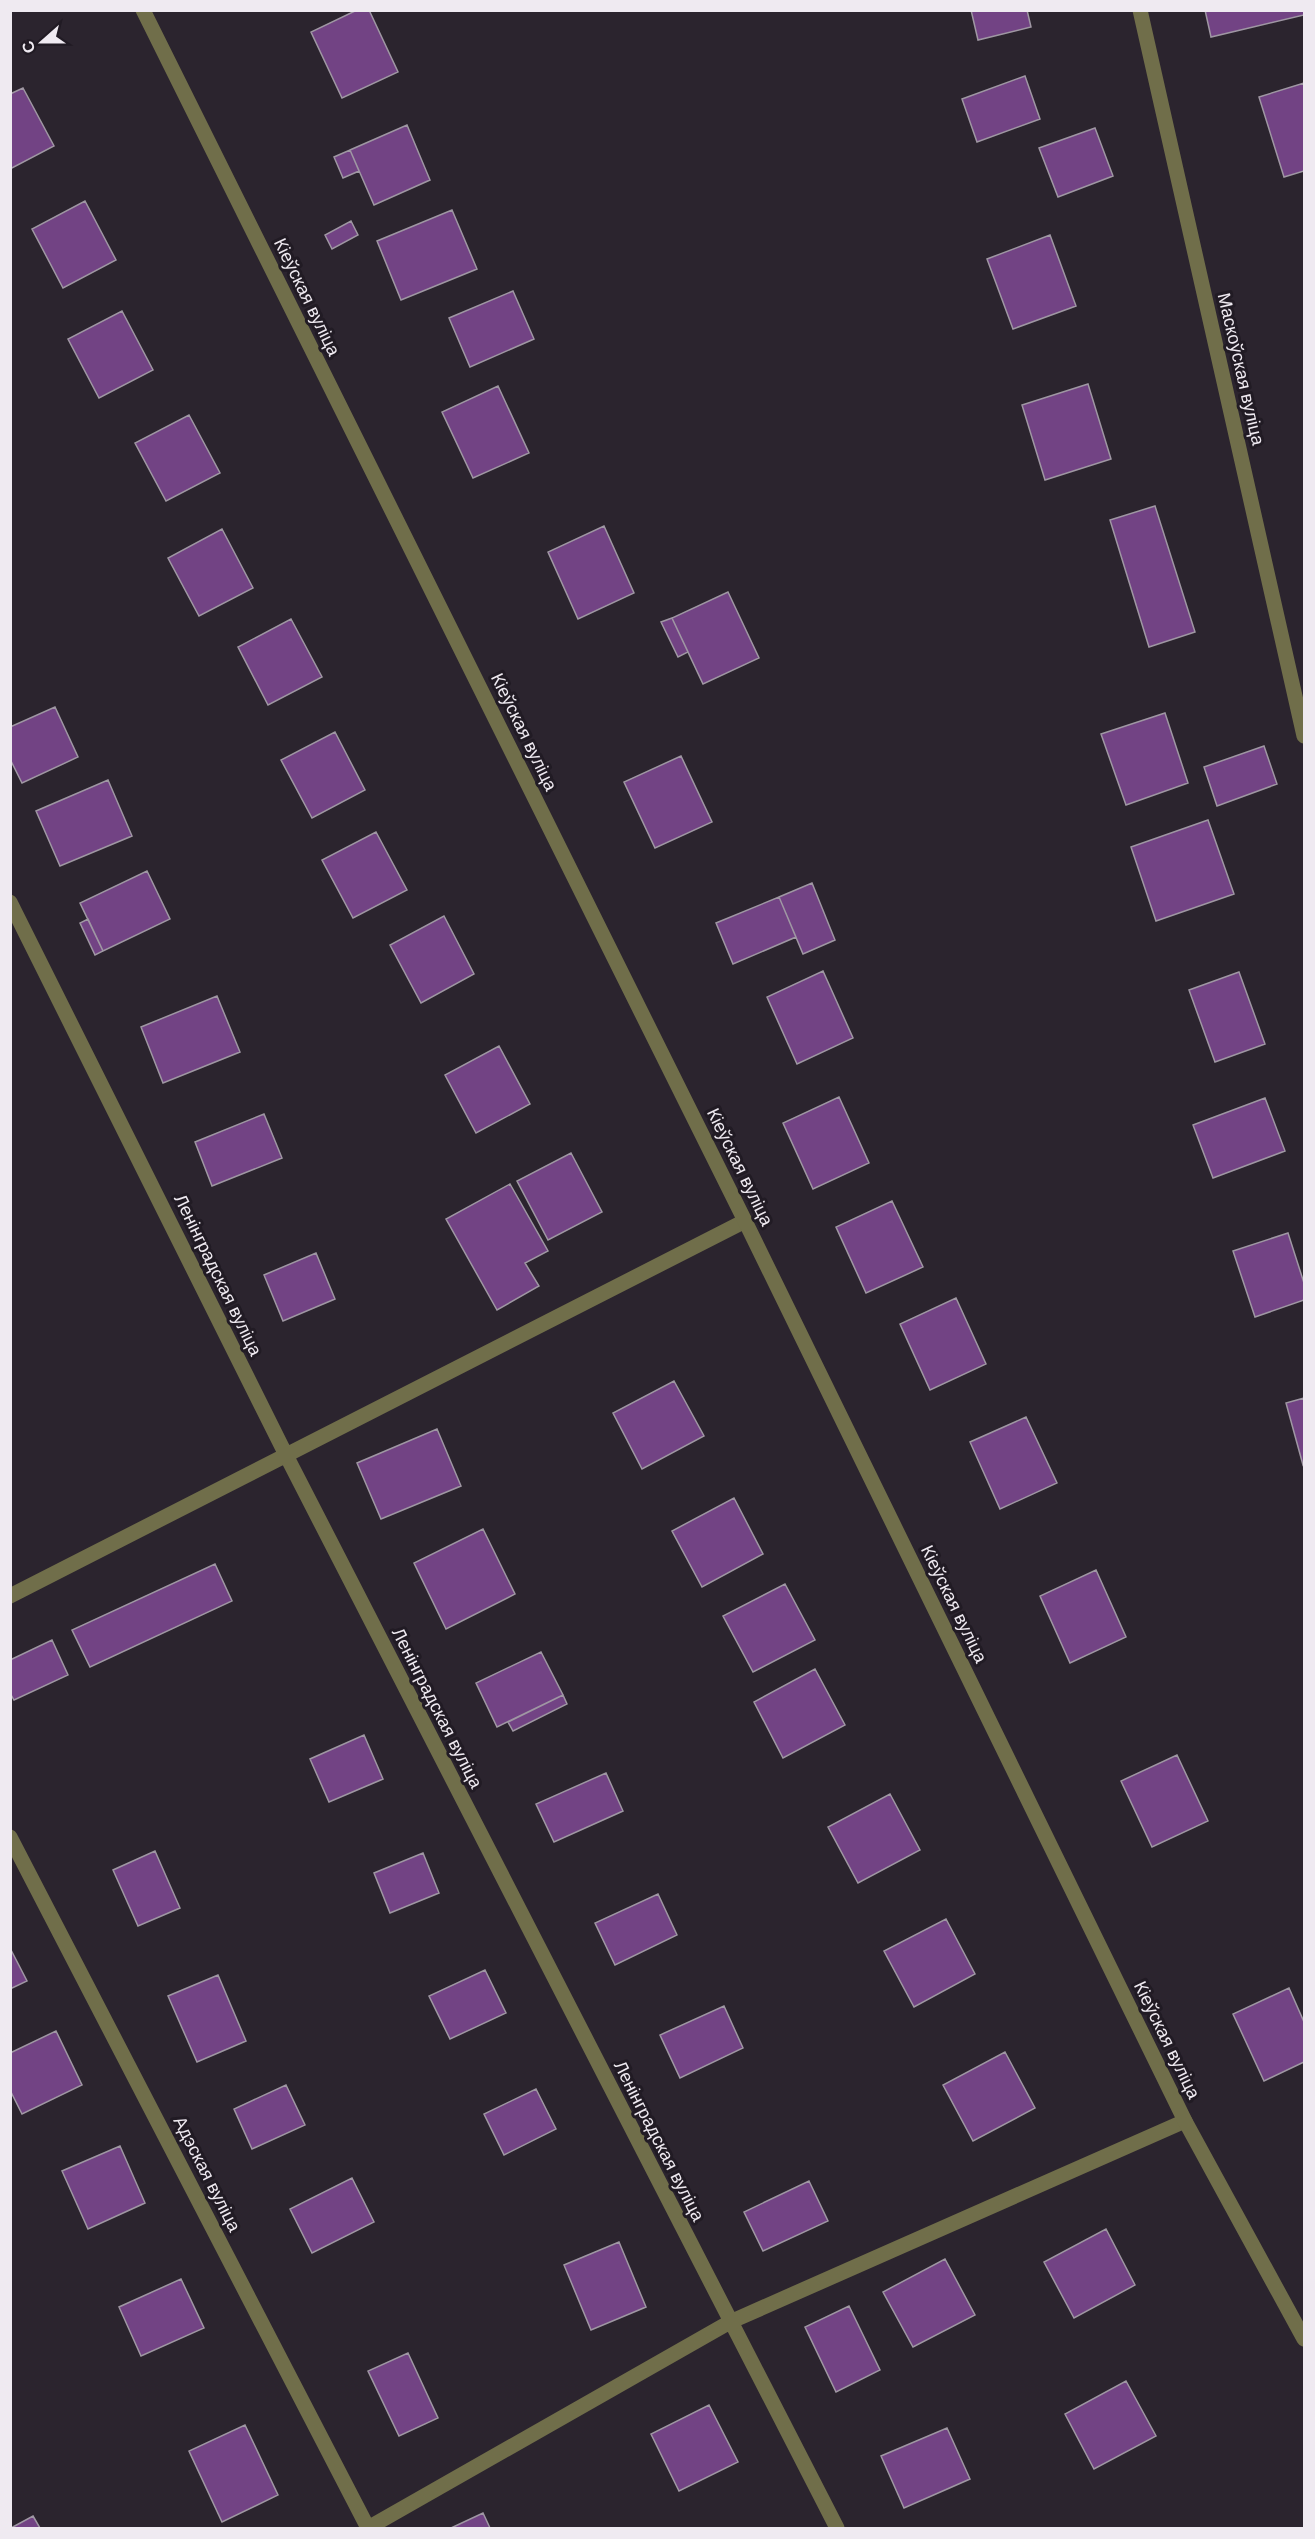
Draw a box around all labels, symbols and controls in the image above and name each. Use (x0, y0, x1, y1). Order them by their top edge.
north arrow (12, 12, 72, 72)
text: С (18, 38, 38, 56)
street label: Кіеўская вуліца (270, 235, 345, 360)
street label: Маскоўская вуліца (1214, 291, 1269, 448)
street label: Кіеўская вуліца (487, 670, 562, 795)
street label: Кіеўская вуліца (703, 1105, 778, 1230)
street label: Ленінградская вуліца (170, 1191, 266, 1360)
street label: Кіеўская вуліца (917, 1542, 992, 1667)
street label: Ленінградская вуліца (388, 1624, 487, 1792)
street label: Кіеўская вуліца (1130, 1978, 1205, 2103)
street label: Ленінградская вуліца (610, 2057, 709, 2225)
street label: Адэская вуліца (169, 2113, 245, 2236)

